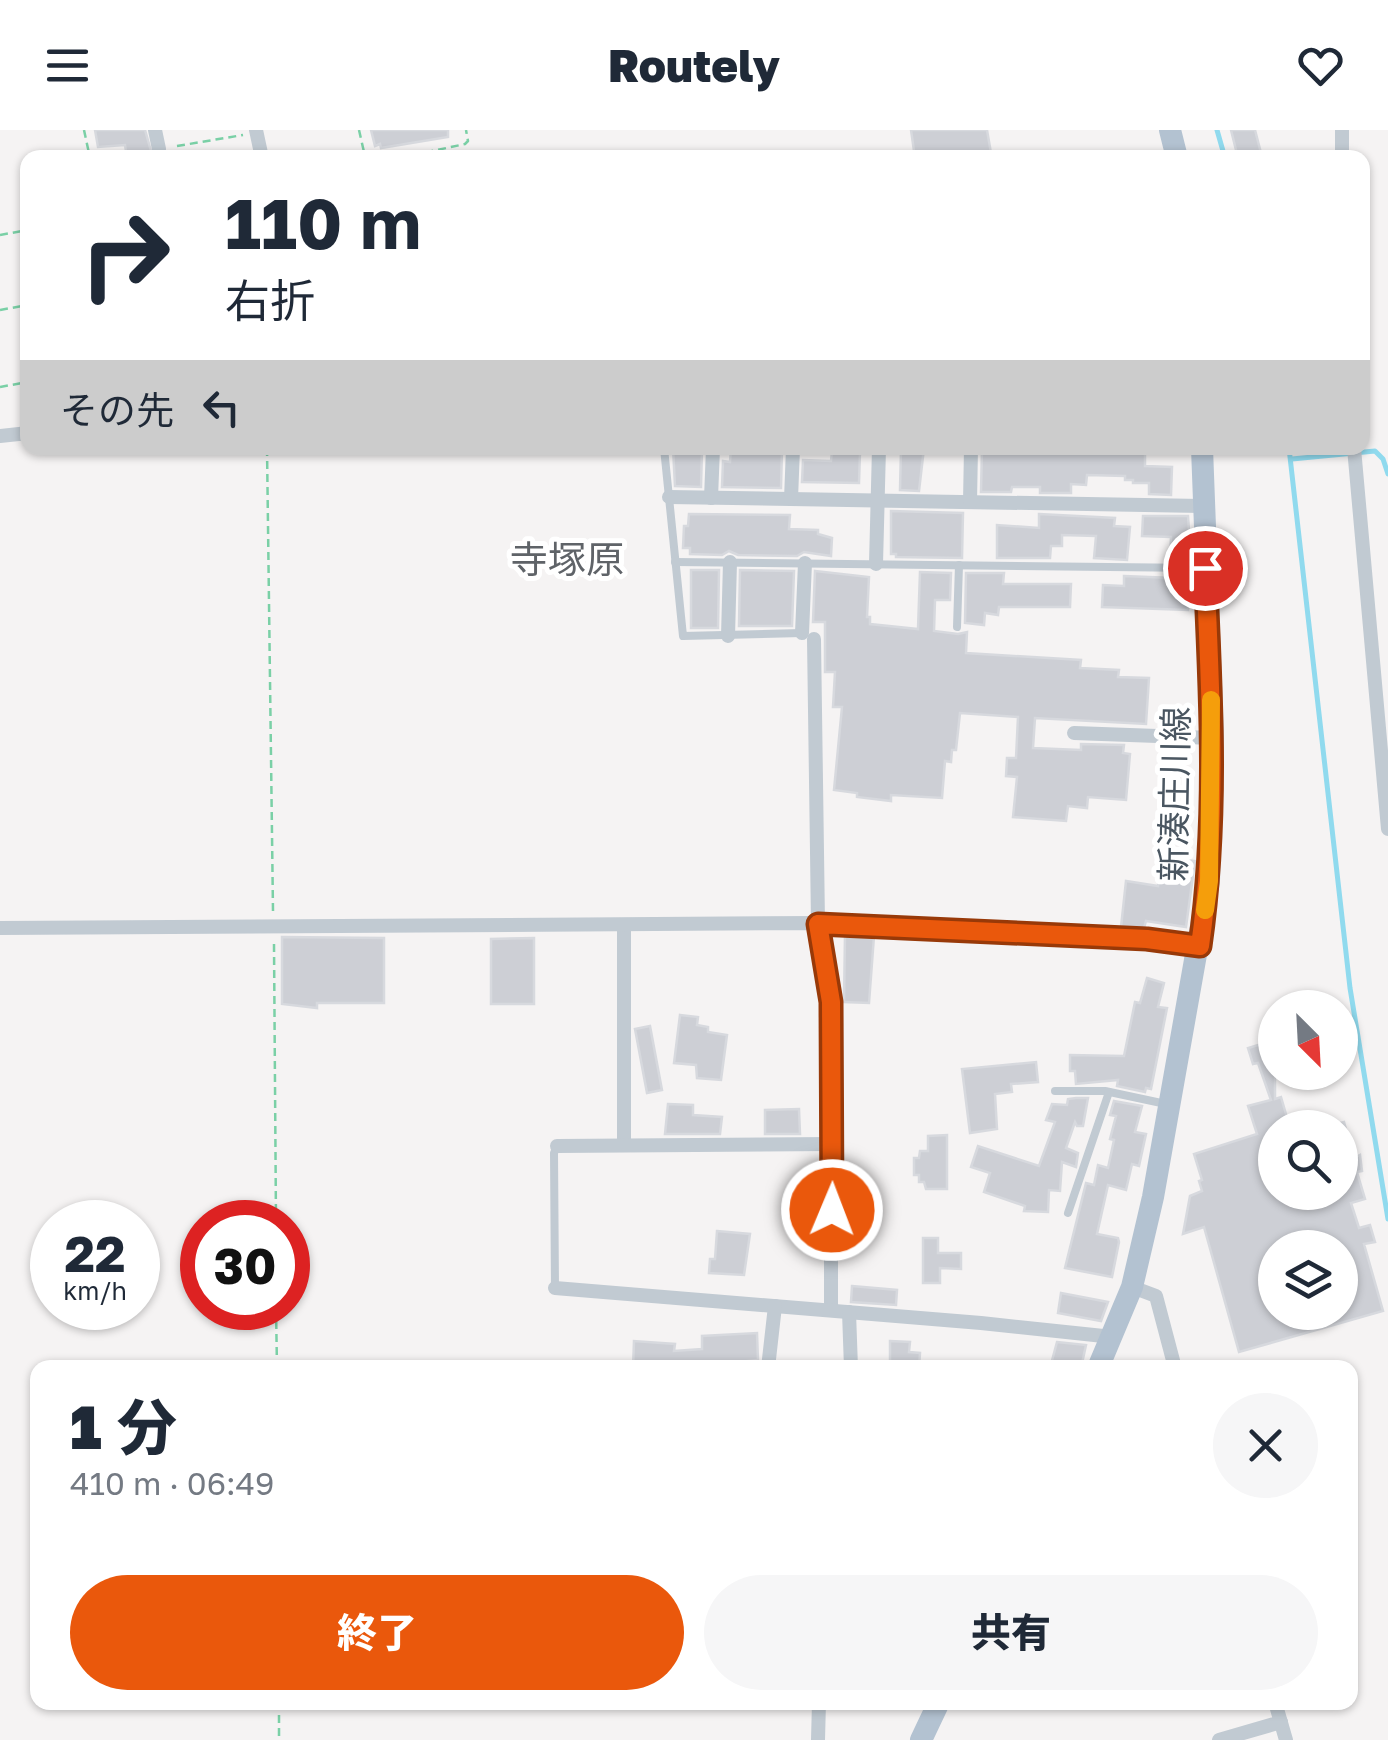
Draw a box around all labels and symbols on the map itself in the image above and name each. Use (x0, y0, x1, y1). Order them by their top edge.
pin (1163, 526, 1248, 611)
district label: 寺塚原 (510, 536, 624, 581)
street label: 新湊庄川線 (1151, 706, 1197, 882)
north arrow (1258, 990, 1358, 1090)
position arrow (780, 1158, 884, 1262)
speed limit sign: 30 (180, 1200, 310, 1330)

